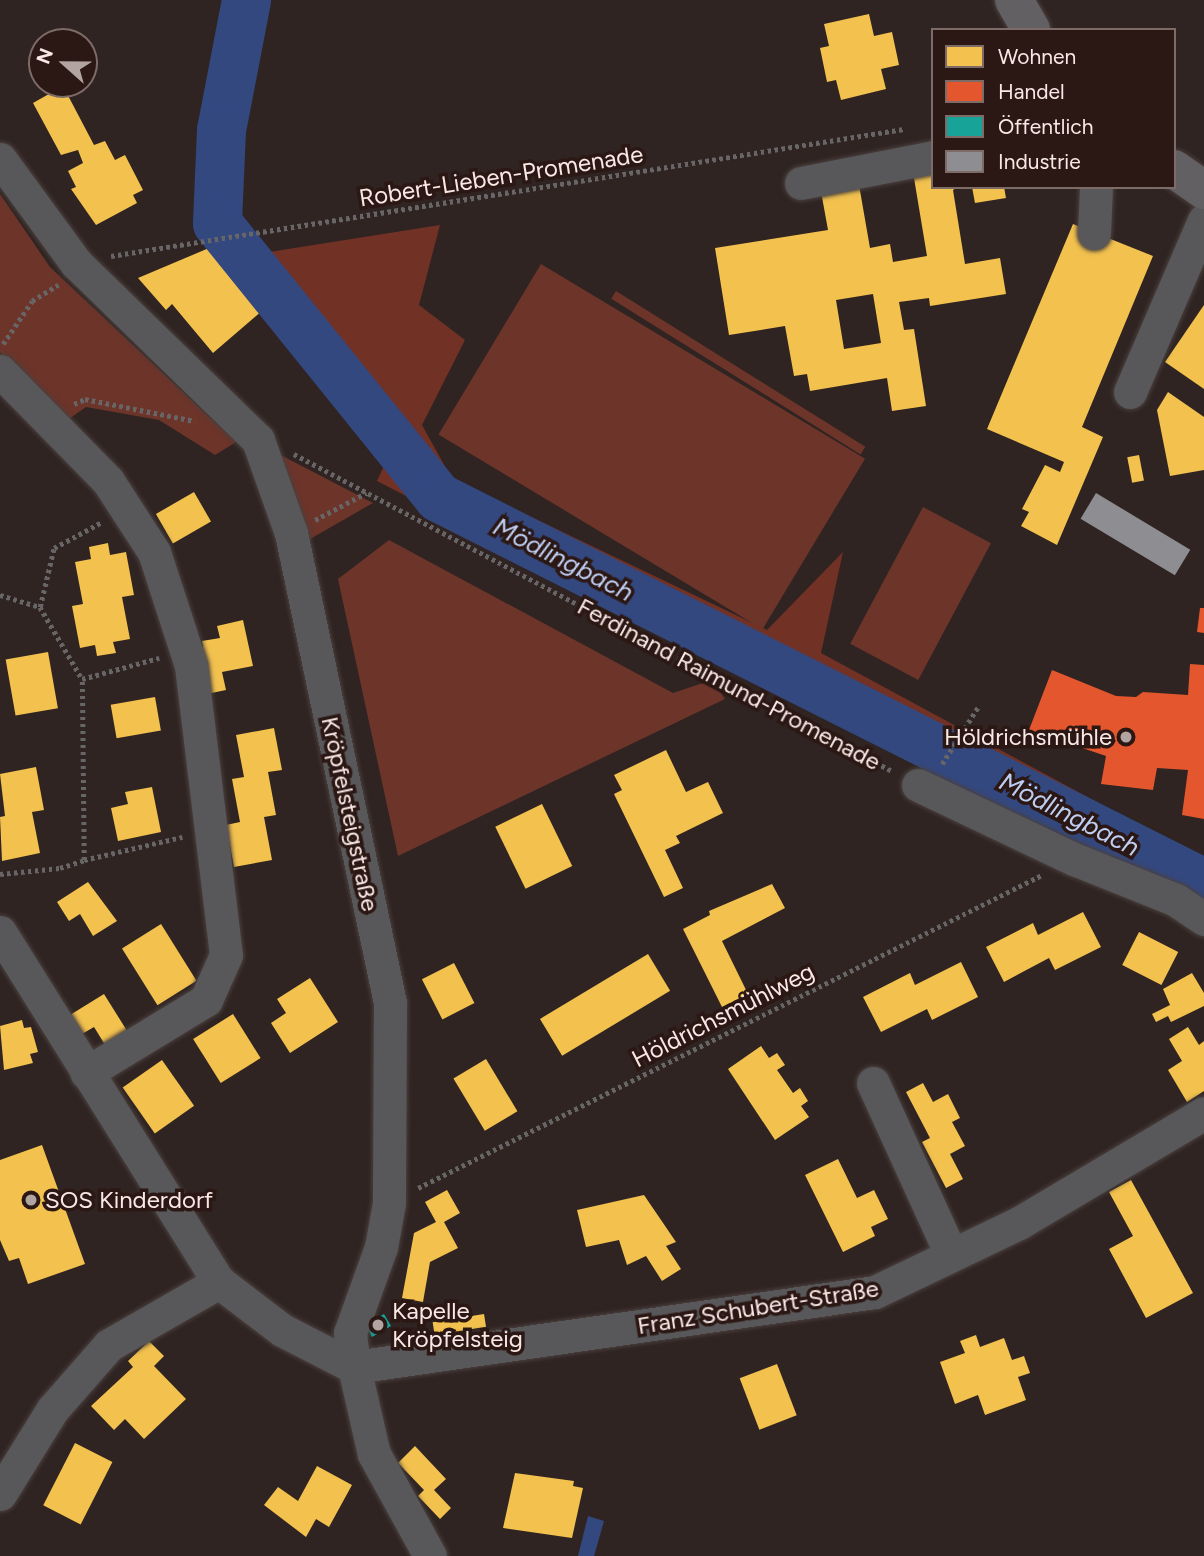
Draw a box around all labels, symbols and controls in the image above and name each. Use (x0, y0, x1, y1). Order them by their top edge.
north arrow (28, 28, 98, 98)
legend (931, 28, 1176, 189)
text: Wohnen (998, 44, 1076, 69)
text: N (31, 45, 58, 67)
text: Handel (998, 79, 1065, 104)
text: Öffentlich (998, 114, 1093, 139)
street label: Robert-Lieben-Promenade (357, 139, 645, 213)
text: Industrie (998, 149, 1081, 174)
water label: Mödlingbach (488, 511, 638, 609)
street label: Ferdinand Raimund-Promenade (573, 592, 885, 776)
street label: Kröpfelsteigstraße (315, 714, 385, 914)
place label: Höldrichsmühle (944, 723, 1112, 751)
marker: Höldrichsmühle (1118, 729, 1134, 745)
water label: Mödlingbach (994, 766, 1144, 864)
street label: Höldrichsmühlweg (627, 957, 819, 1073)
place label: SOS Kinderdorf (45, 1186, 213, 1214)
marker: SOS Kinderdorf (23, 1192, 39, 1208)
street label: Franz Schubert-Straße (635, 1274, 881, 1340)
place label: Kapelle Kröpfelsteig (392, 1297, 523, 1353)
marker: Kapelle Kröpfelsteig (370, 1317, 386, 1333)

